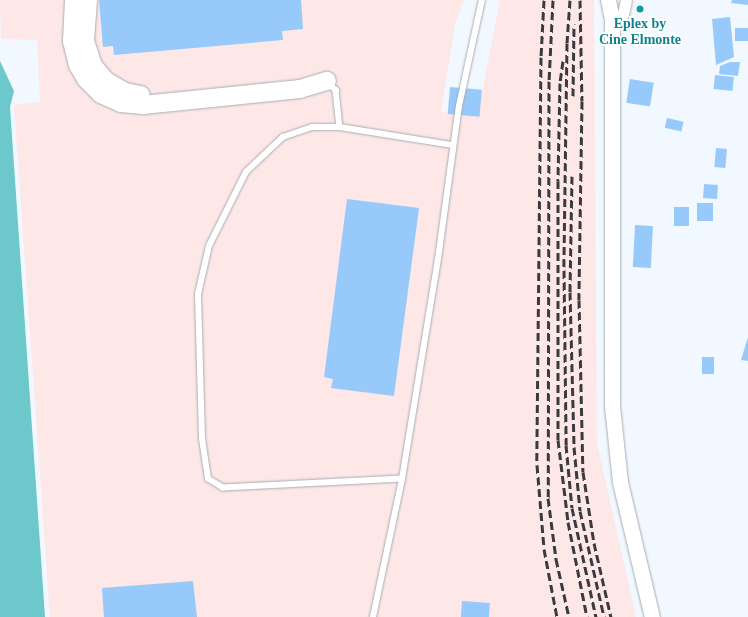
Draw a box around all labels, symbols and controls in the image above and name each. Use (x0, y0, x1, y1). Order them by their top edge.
marker: Eplex by Cine Elmonte (635, 4, 645, 14)
place label: Eplex by Cine Elmonte (599, 16, 681, 48)

